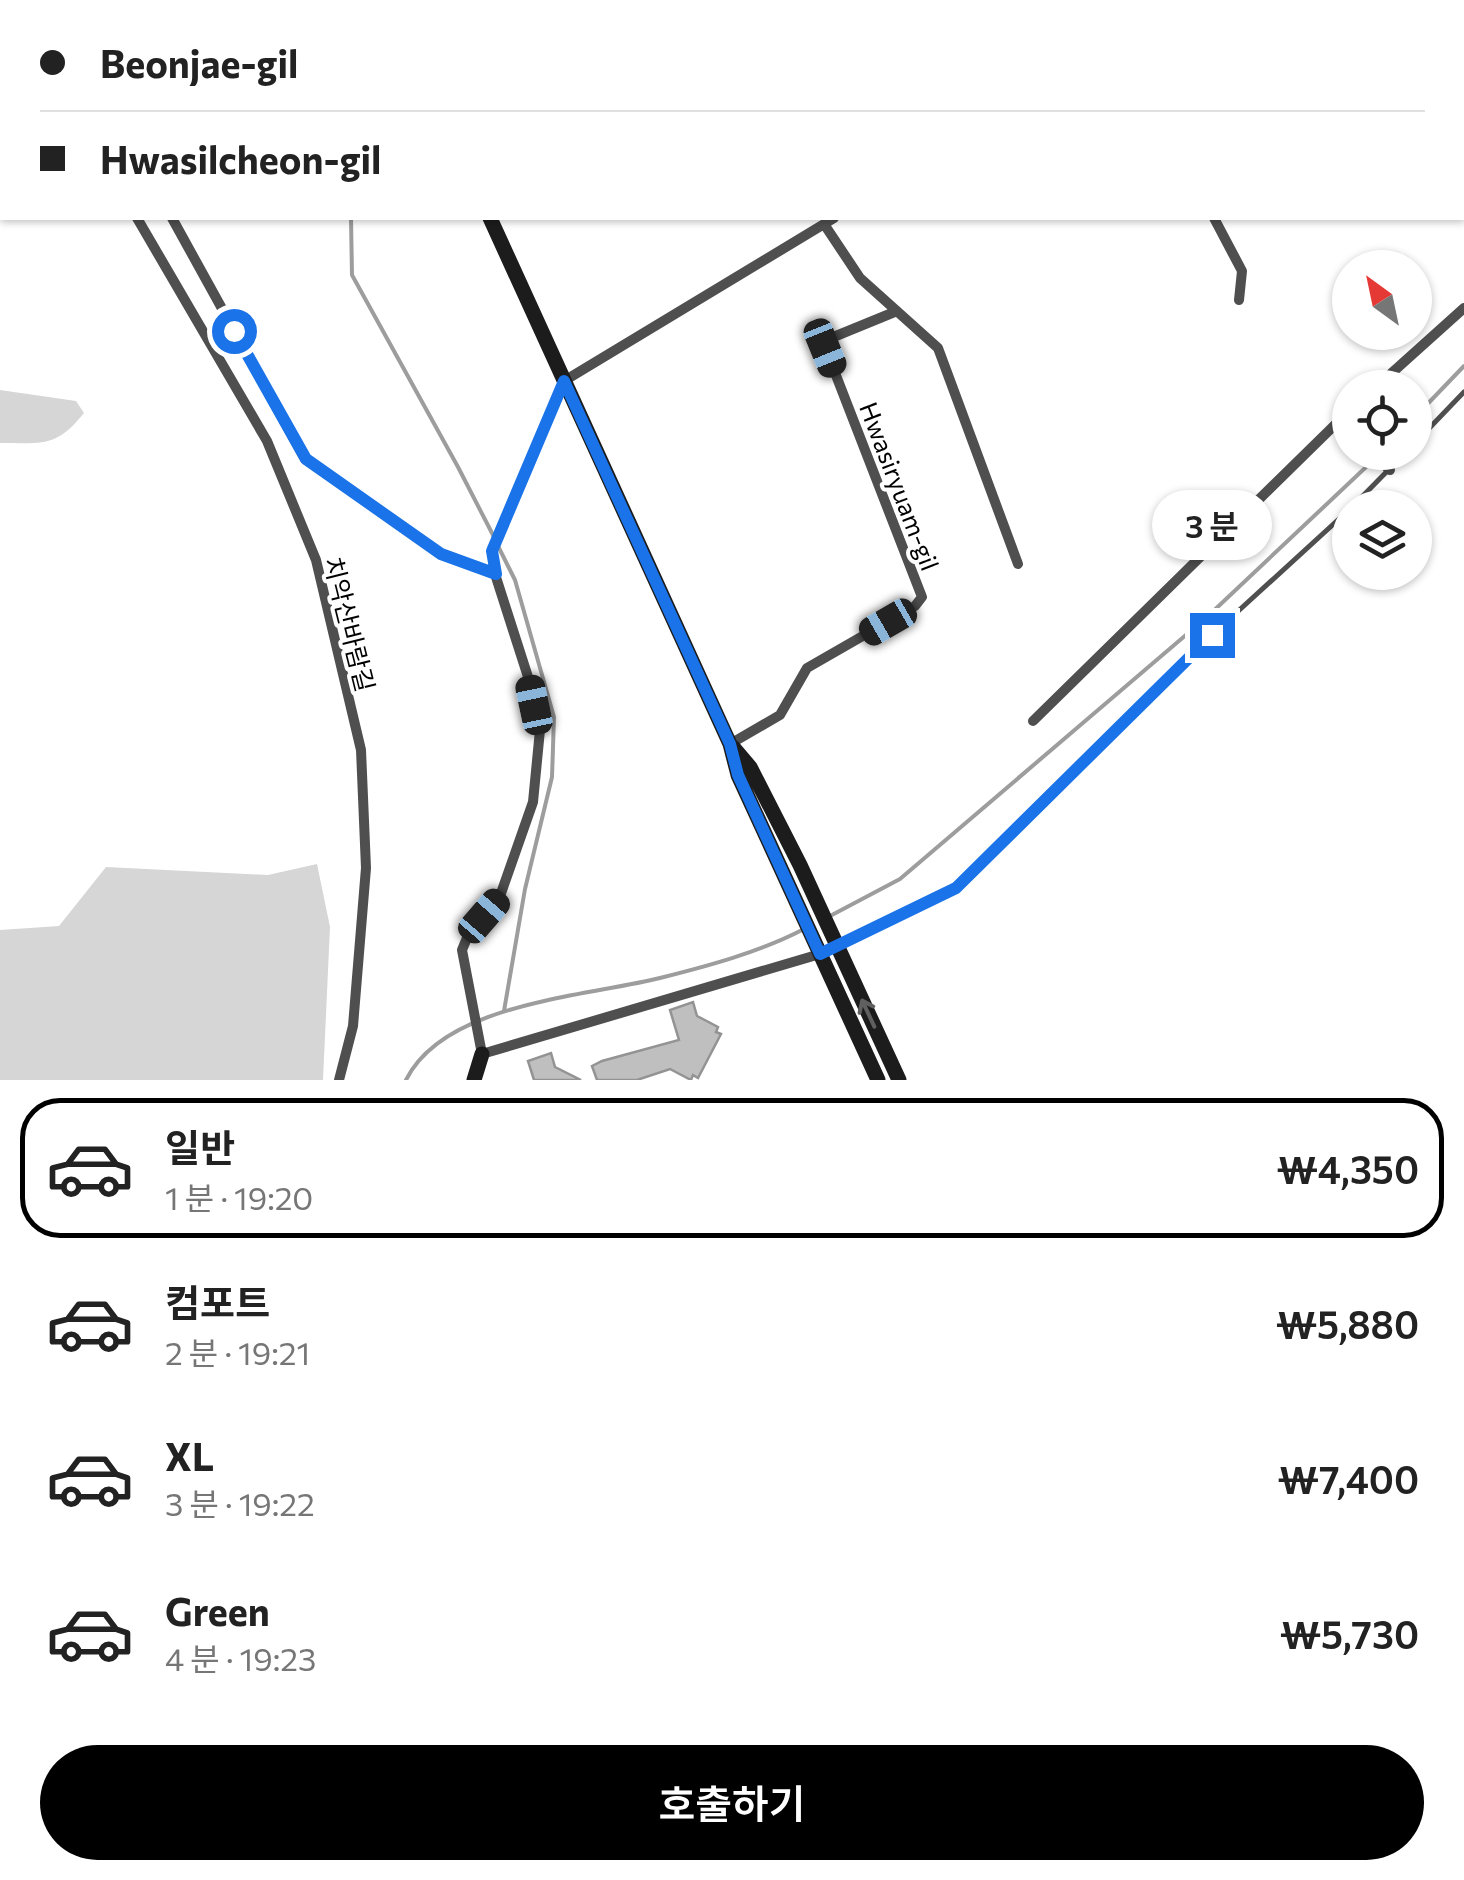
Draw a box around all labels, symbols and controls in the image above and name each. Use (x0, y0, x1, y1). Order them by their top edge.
text: Beonjae-gil (100, 39, 298, 86)
text: Hwasilcheon-gil (100, 135, 381, 182)
north arrow (1332, 250, 1432, 350)
map controls (1332, 250, 1432, 590)
route start (212, 309, 257, 354)
car (800, 315, 850, 381)
button: locate (1332, 370, 1432, 470)
street label: Hwasiryuam-gil (854, 398, 946, 574)
callout: 3 분 (1152, 490, 1272, 560)
button: layers (1332, 490, 1432, 590)
text: 3 분 (1185, 505, 1239, 545)
street label: 치악산바람길 (319, 553, 381, 695)
car (855, 594, 921, 650)
route end (1190, 613, 1235, 658)
car (513, 673, 555, 737)
car (453, 884, 515, 948)
one-way arrow (858, 998, 876, 1029)
icon: car (45, 1123, 135, 1213)
text: 일반 (165, 1123, 235, 1170)
text: ₩4,350 (1277, 1145, 1419, 1192)
text: 1 분 · 19:20 (165, 1177, 313, 1217)
icon: car (45, 1278, 135, 1368)
text: 컴포트 (165, 1278, 270, 1325)
text: ₩5,880 (1276, 1300, 1419, 1347)
text: 2 분 · 19:21 (165, 1332, 310, 1372)
text: XL (165, 1432, 214, 1479)
icon: car (45, 1433, 135, 1523)
text: ₩7,400 (1278, 1455, 1419, 1502)
text: 3 분 · 19:22 (165, 1483, 315, 1523)
text: Green (165, 1587, 270, 1634)
icon: car (45, 1588, 135, 1678)
text: ₩5,730 (1280, 1610, 1419, 1657)
text: 4 분 · 19:23 (165, 1638, 316, 1678)
button: 호출하기 (40, 1745, 1424, 1860)

